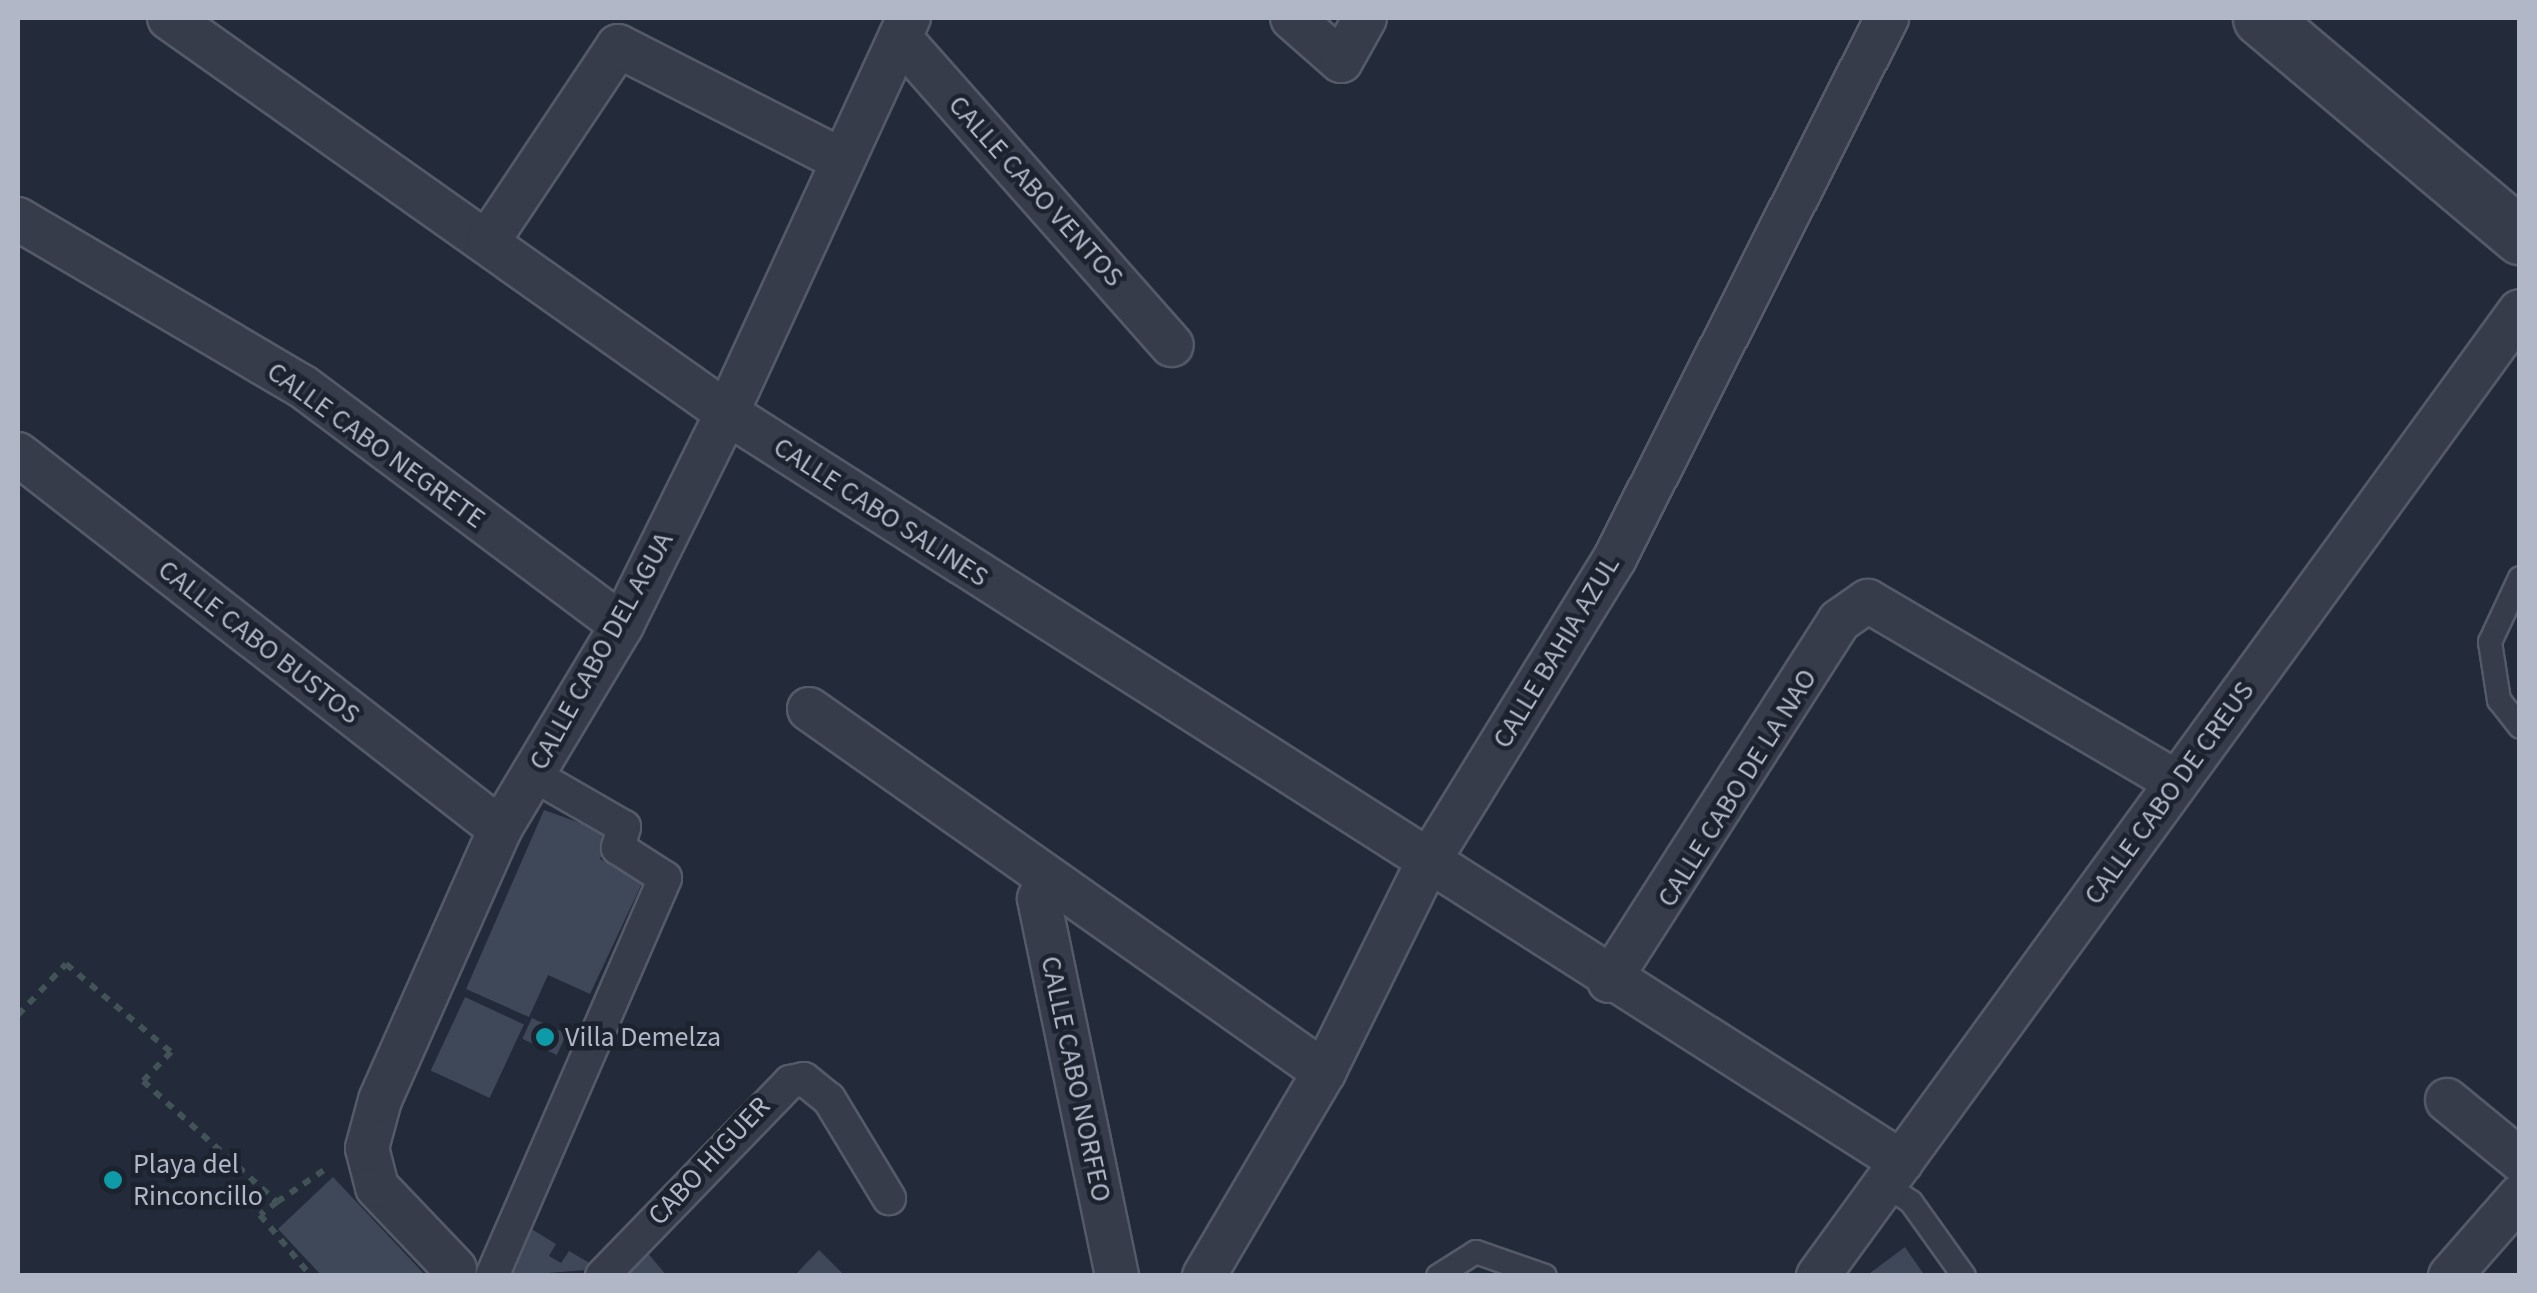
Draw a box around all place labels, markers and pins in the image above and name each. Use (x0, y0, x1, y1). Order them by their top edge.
place label: Villa Demelza (565, 1020, 721, 1054)
marker: Villa Demelza (534, 1026, 556, 1048)
place label: Playa del Rinconcillo (133, 1147, 263, 1213)
marker: Playa del Rinconcillo (102, 1169, 124, 1191)

